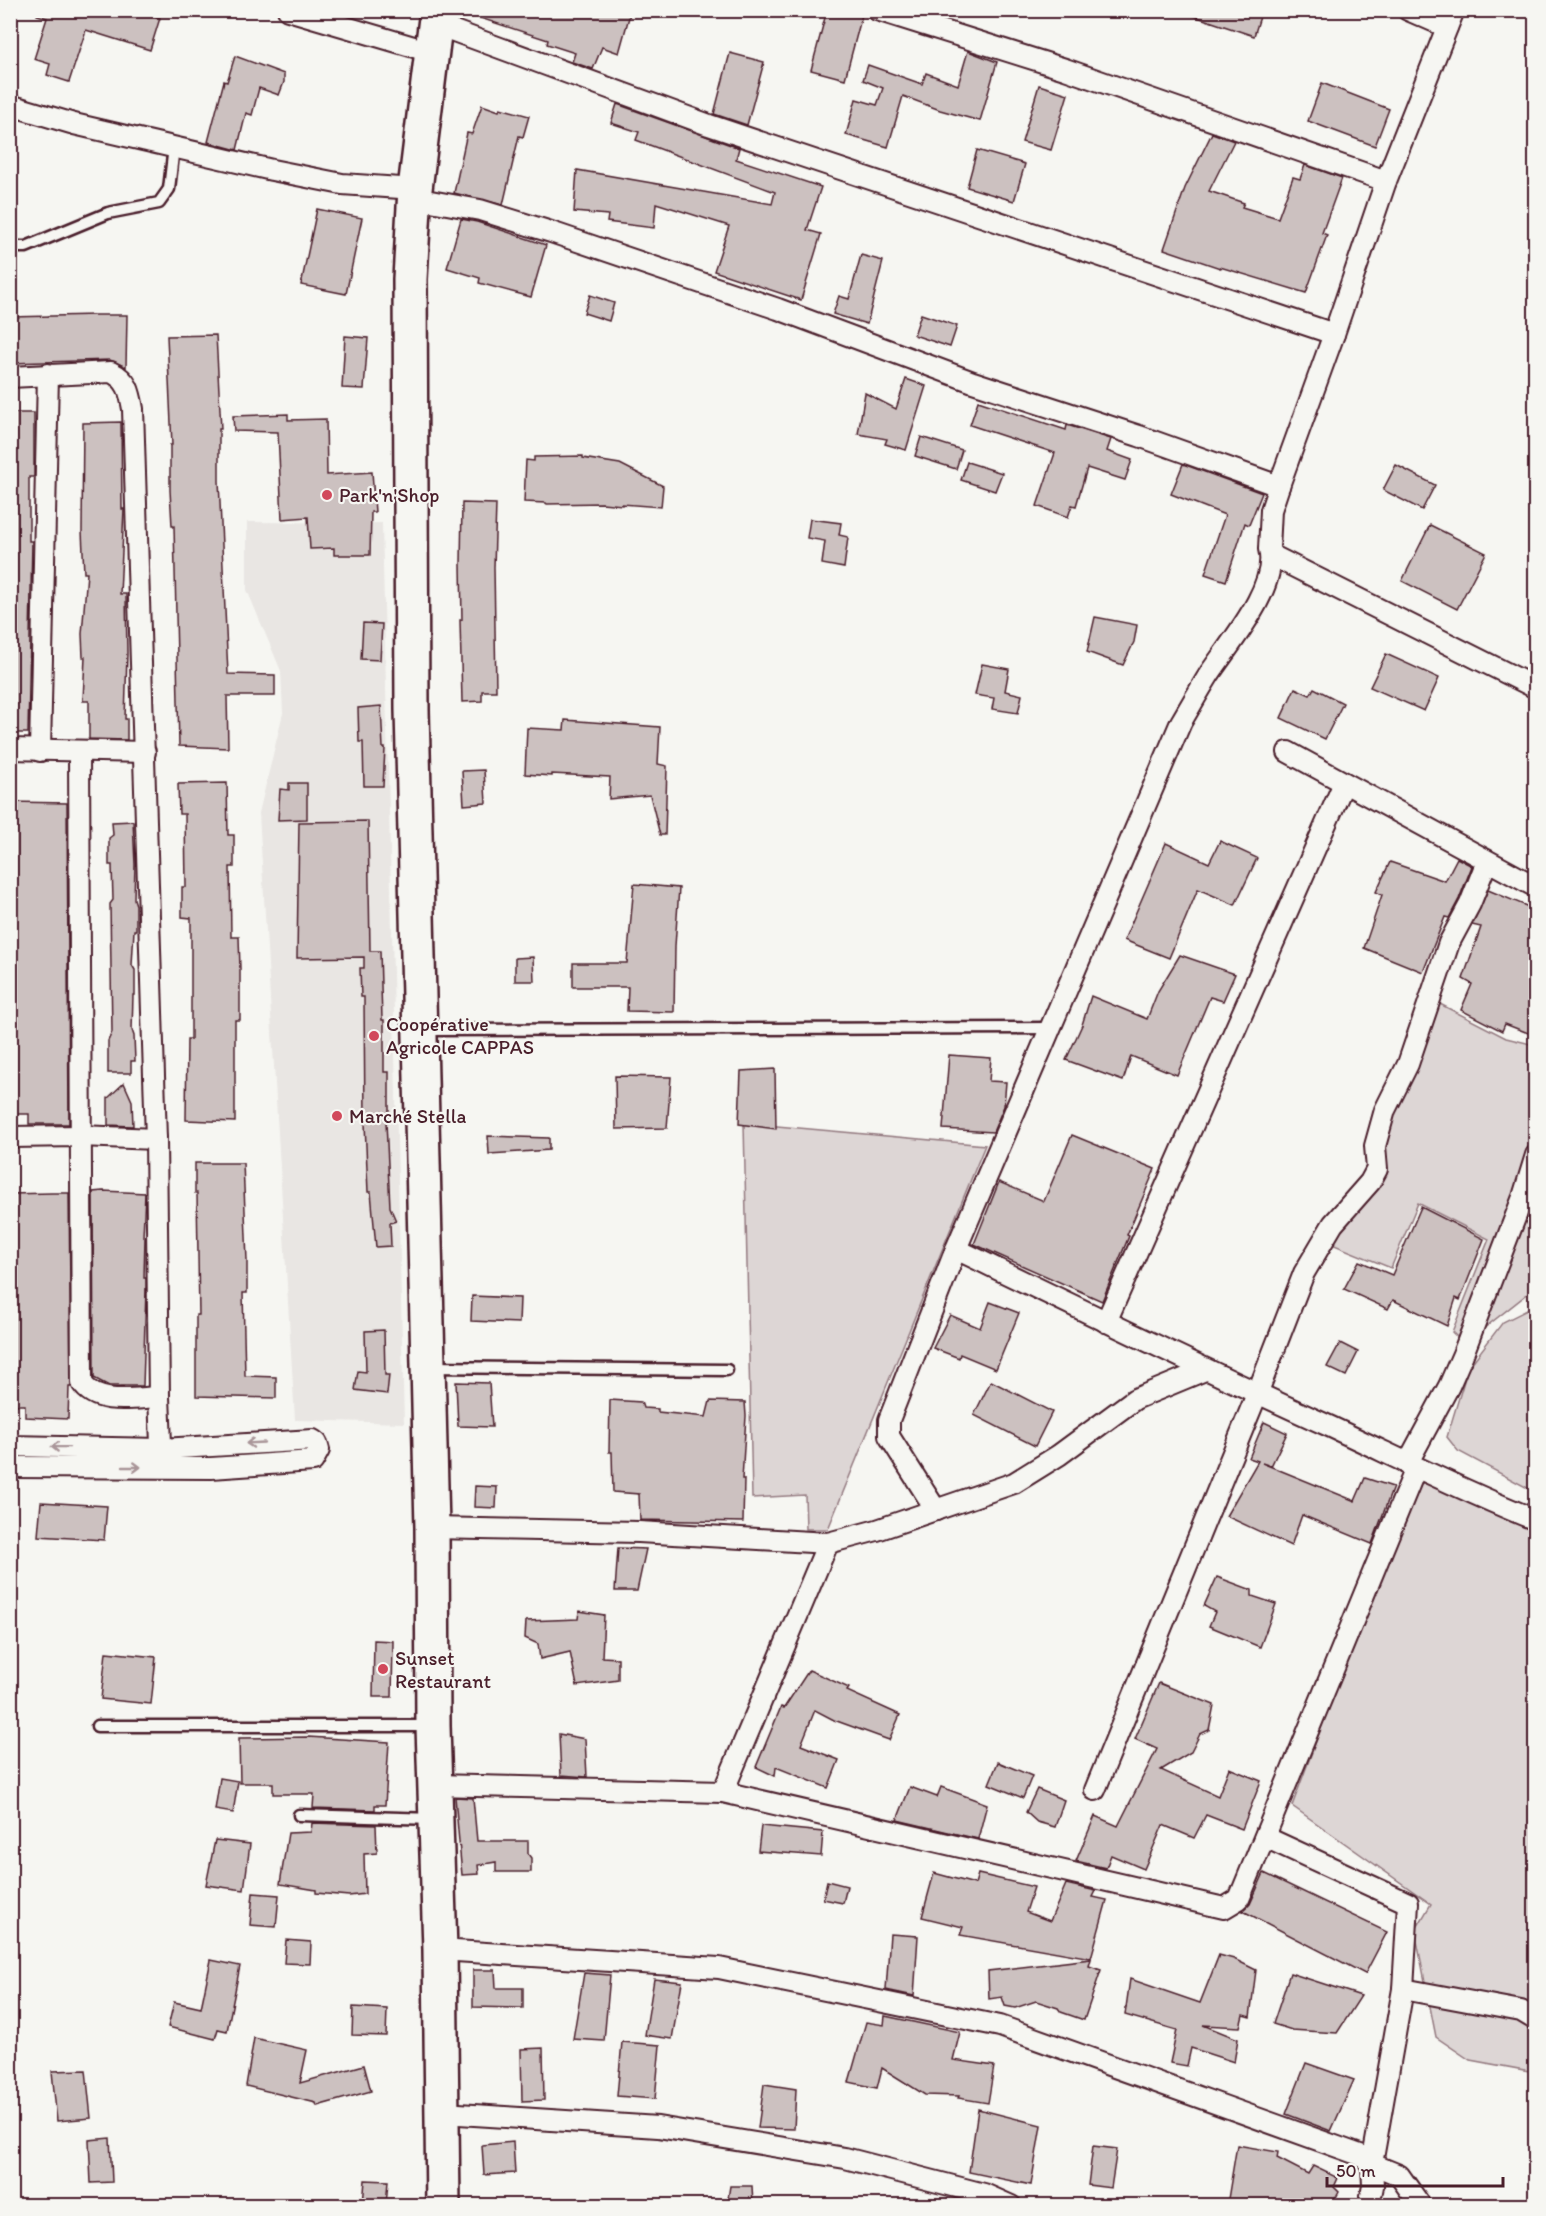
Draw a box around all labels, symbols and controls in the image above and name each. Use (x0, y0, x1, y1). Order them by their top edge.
place label: Park'n'Shop (339, 483, 439, 507)
marker: Park'n'Shop (320, 488, 334, 502)
place label: Coopérative Agricole CAPPAS (386, 1012, 534, 1059)
marker: Coopérative Agricole CAPPAS (367, 1029, 381, 1043)
place label: Marché Stella (349, 1104, 466, 1128)
marker: Marché Stella (330, 1109, 344, 1123)
one-way arrow (245, 1438, 265, 1449)
one-way arrow (51, 1441, 71, 1453)
one-way arrow (121, 1461, 141, 1473)
place label: Sunset Restaurant (395, 1646, 491, 1693)
marker: Sunset Restaurant (376, 1662, 390, 1676)
scale bar (1327, 2150, 1502, 2188)
text: 50 m (1336, 2160, 1376, 2182)

